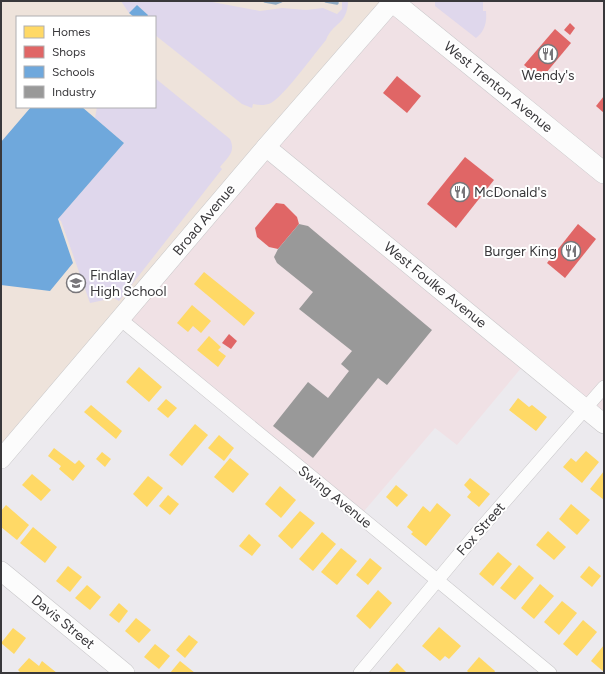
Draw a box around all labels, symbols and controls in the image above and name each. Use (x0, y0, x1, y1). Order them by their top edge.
legend (16, 16, 156, 108)
text: Homes (52, 25, 91, 39)
street label: West Trenton Avenue (440, 38, 556, 136)
restaurant icon: Wendy's (537, 43, 559, 65)
text: Shops (52, 45, 86, 59)
text: Schools (52, 65, 95, 79)
place label: Wendy's (521, 67, 575, 84)
text: Industry (52, 85, 97, 99)
street label: Broad Avenue (169, 181, 239, 259)
restaurant icon: McDonald's (449, 181, 471, 203)
place label: McDonald's (474, 184, 547, 201)
street label: West Foulke Avenue (380, 238, 490, 332)
restaurant icon: Burger King (560, 240, 582, 262)
place label: Burger King (484, 243, 557, 260)
place label: Findlay High School (90, 267, 167, 300)
school or university icon: Findlay High School (65, 272, 87, 294)
street label: Swing Avenue (295, 462, 375, 532)
street label: Fox Street (453, 499, 509, 559)
street label: Davis Street (28, 591, 98, 653)

